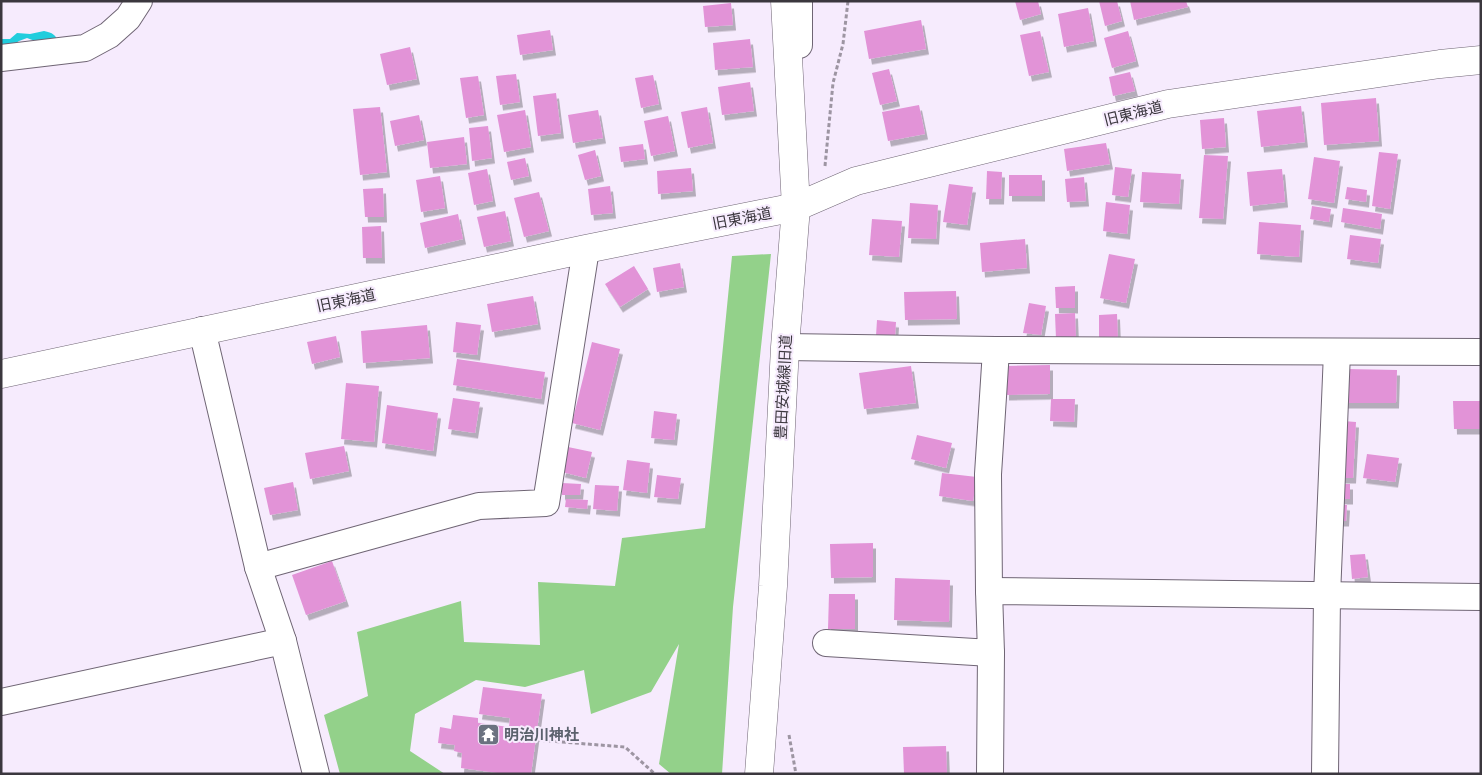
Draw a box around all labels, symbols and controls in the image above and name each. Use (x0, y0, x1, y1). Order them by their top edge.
street label: 旧東海道 (1102, 97, 1164, 129)
street label: 旧東海道 (711, 203, 773, 233)
street label: 旧東海道 (315, 284, 377, 316)
street label: 豊田安城線旧道 (771, 334, 795, 440)
temple icon: 明治川神社 (476, 722, 500, 746)
place label: 明治川神社 (504, 725, 579, 744)

